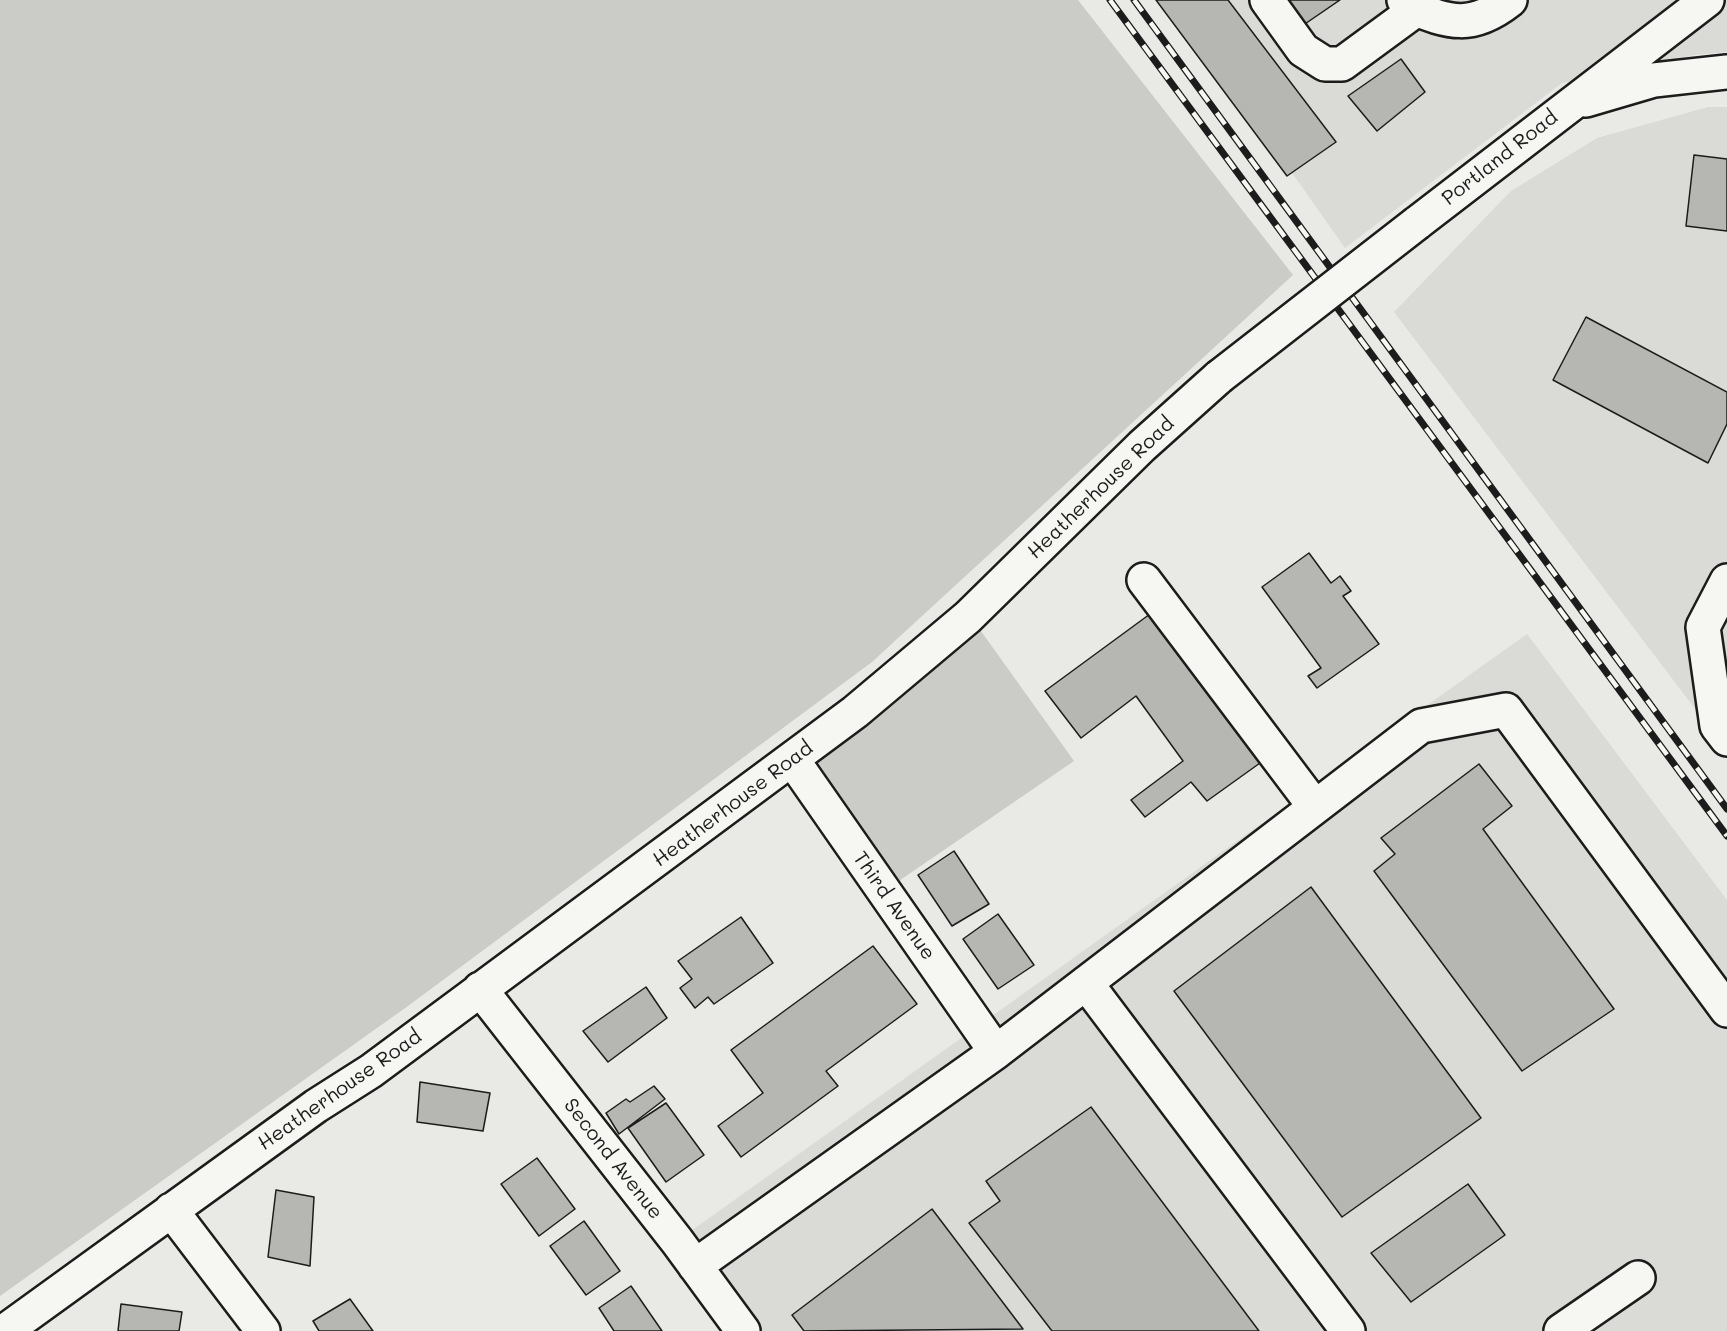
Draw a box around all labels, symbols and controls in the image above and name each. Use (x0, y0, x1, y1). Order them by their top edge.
street label: Portland Road (1437, 105, 1563, 211)
street label: Heatherhouse Road (1023, 412, 1179, 564)
street label: Heatherhouse Road (648, 736, 818, 872)
street label: Third Avenue (848, 847, 940, 965)
street label: Heatherhouse Road (254, 1025, 426, 1155)
street label: Second Avenue (558, 1094, 668, 1224)

